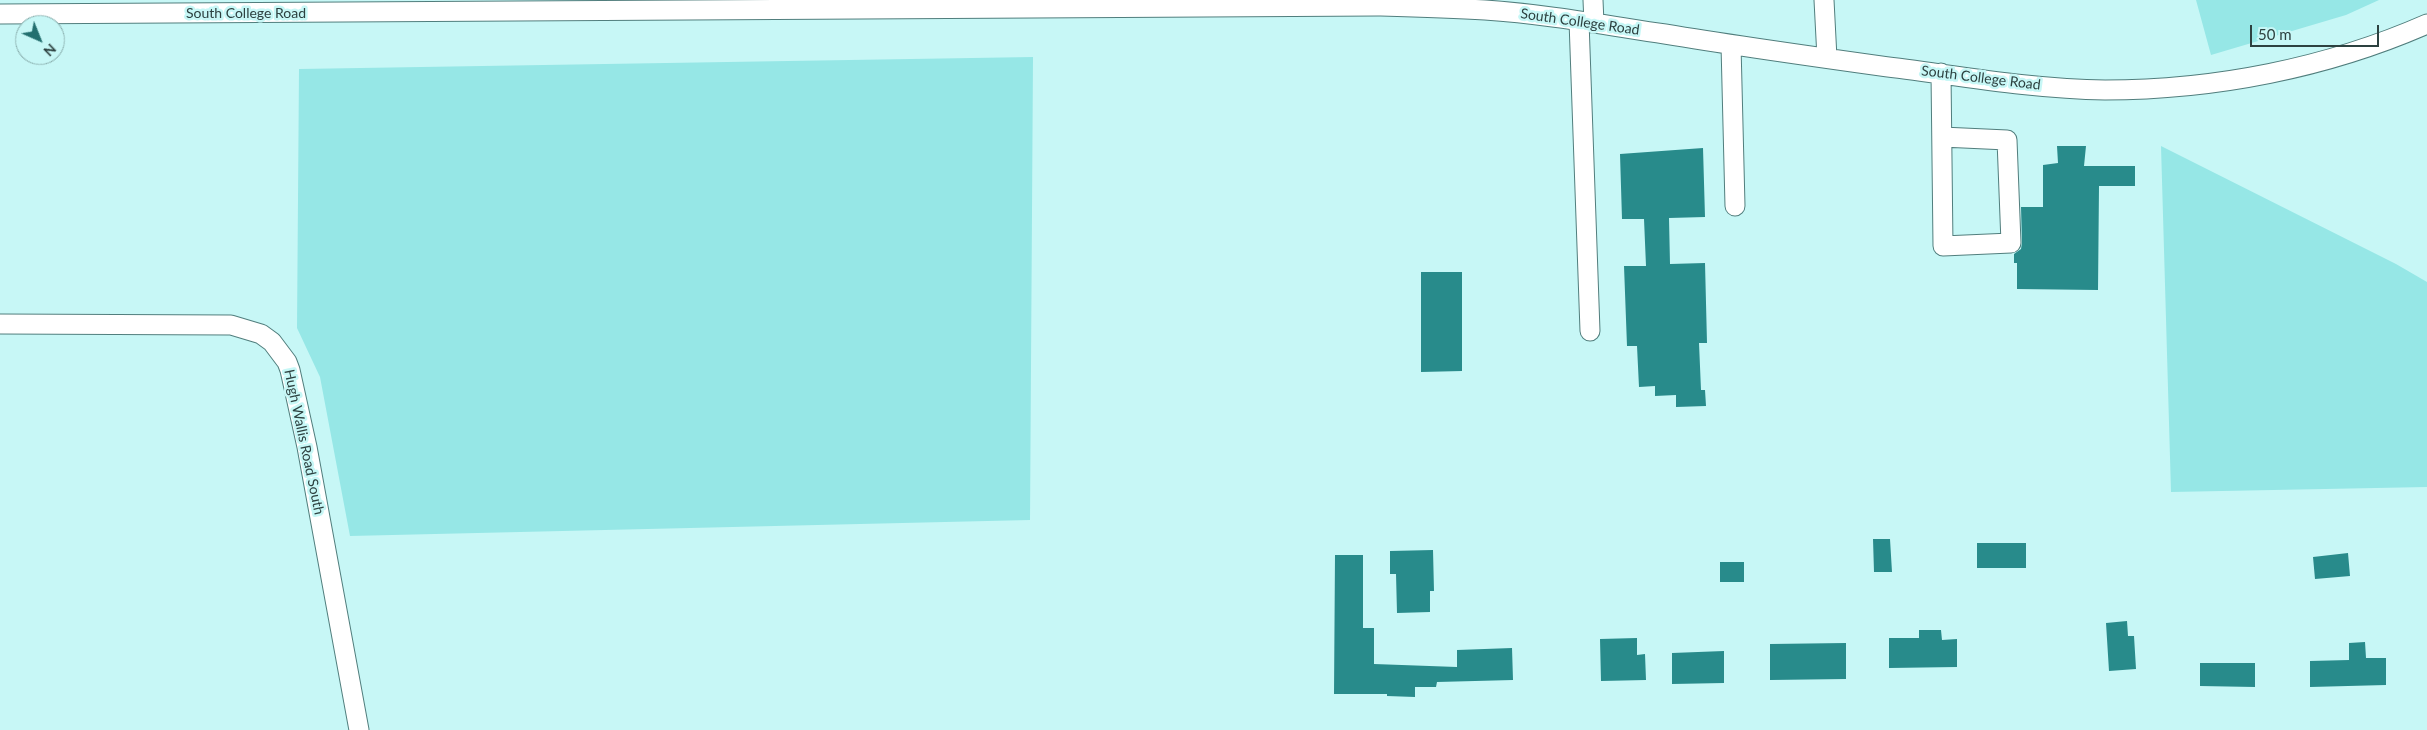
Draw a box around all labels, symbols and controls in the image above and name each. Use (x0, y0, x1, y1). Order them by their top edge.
street label: South College Road (186, 5, 306, 21)
street label: South College Road (1519, 5, 1641, 39)
north arrow (15, 15, 65, 65)
scale bar (2252, 15, 2381, 47)
text: 50 m (2258, 25, 2292, 43)
text: N (40, 41, 60, 60)
street label: South College Road (1920, 62, 2042, 94)
street label: Hugh Wallis Road South (280, 368, 328, 516)

